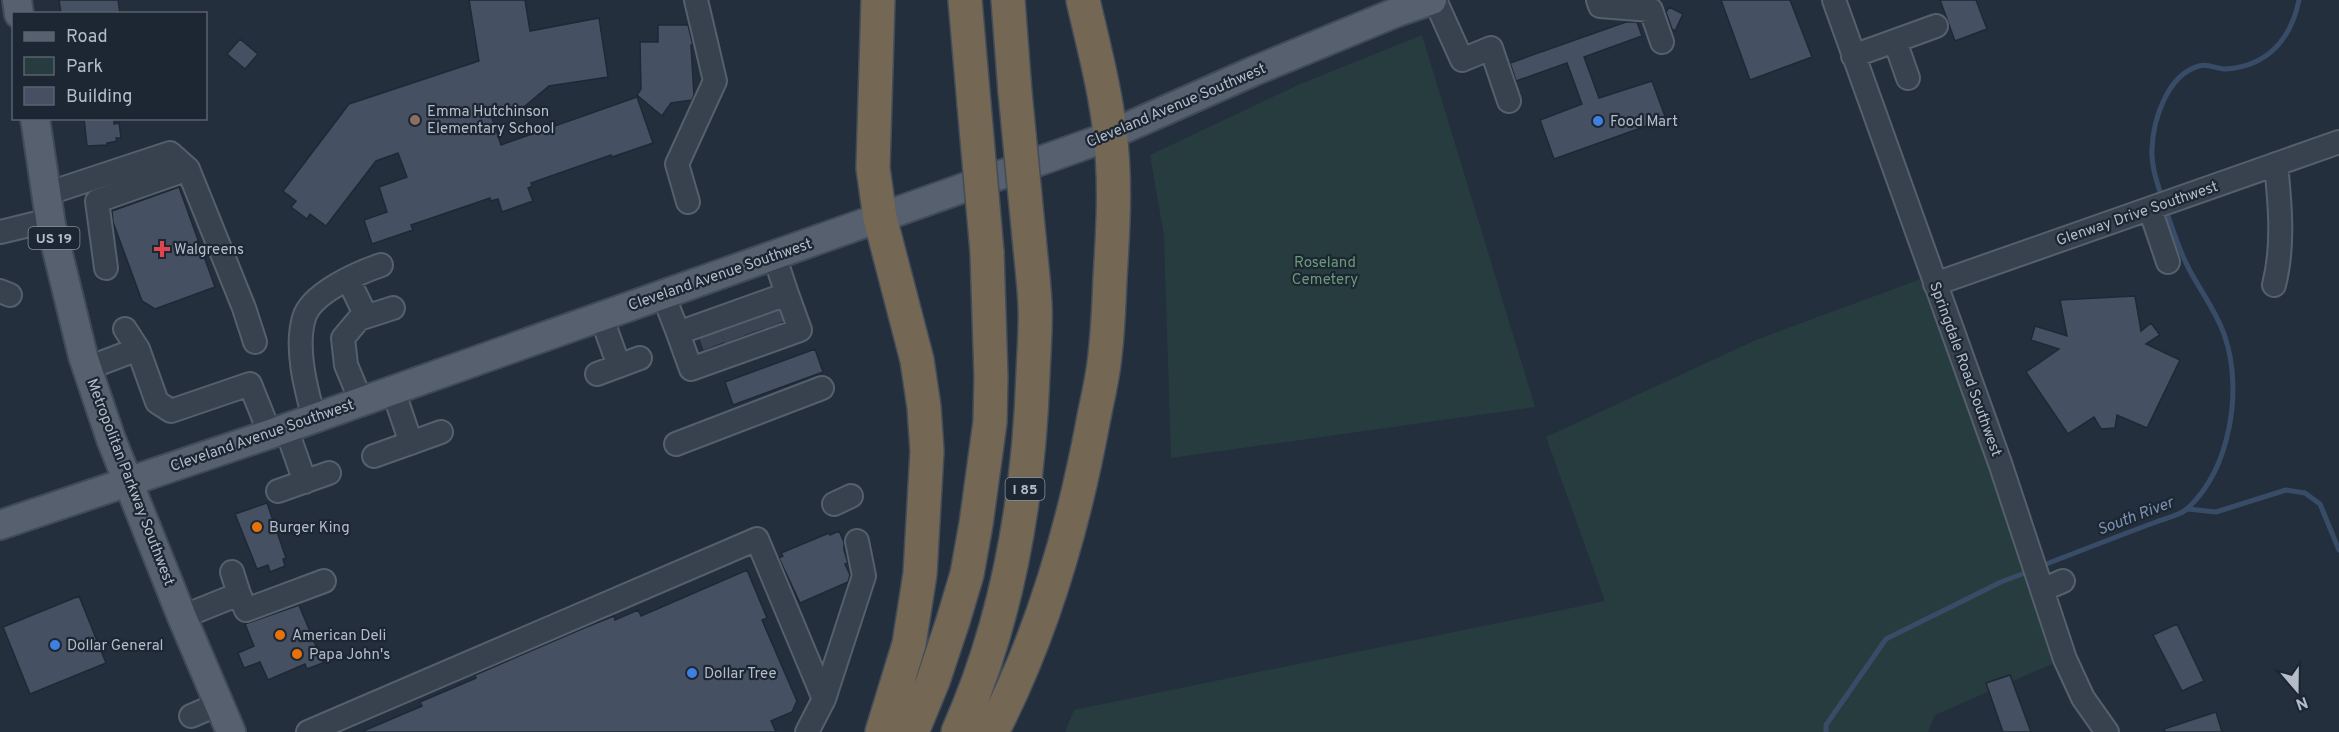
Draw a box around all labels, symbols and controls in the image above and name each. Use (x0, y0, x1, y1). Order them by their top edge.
legend (12, 12, 207, 120)
text: Road (66, 26, 108, 49)
text: Park (66, 56, 103, 79)
street label: Cleveland Avenue Southwest (1084, 60, 1269, 153)
text: Building (66, 86, 132, 109)
place label: Emma Hutchinson Elementary School (427, 103, 554, 139)
marker: Emma Hutchinson Elementary School (408, 113, 422, 127)
place label: Food Mart (1610, 113, 1678, 132)
marker: Food Mart (1591, 114, 1605, 128)
street label: Glenway Drive Southwest (2054, 178, 2221, 251)
road number: US 19 (28, 227, 80, 249)
street label: Cleveland Avenue Southwest (626, 235, 815, 316)
place label: Walgreens (174, 241, 244, 260)
marker: Walgreens (155, 242, 169, 256)
park label: Roseland Cemetery (1292, 254, 1358, 290)
street label: Springdale Road Southwest (1924, 280, 2005, 459)
street label: Metropolitan Parkway Southwest (81, 376, 178, 589)
street label: Cleveland Avenue Southwest (168, 396, 357, 477)
road number: I 85 (1006, 478, 1044, 500)
water label: South River (2095, 493, 2178, 541)
place label: Burger King (269, 519, 350, 538)
marker: Burger King (250, 520, 264, 534)
place label: American Deli (292, 627, 386, 646)
marker: American Deli (273, 628, 287, 642)
place label: Dollar General (67, 637, 164, 656)
marker: Dollar General (48, 638, 62, 652)
place label: Papa John's (309, 646, 390, 665)
marker: Papa John's (290, 647, 304, 661)
north arrow (2267, 660, 2327, 720)
place label: Dollar Tree (704, 665, 776, 684)
marker: Dollar Tree (685, 666, 699, 680)
text: N (2293, 691, 2310, 714)

